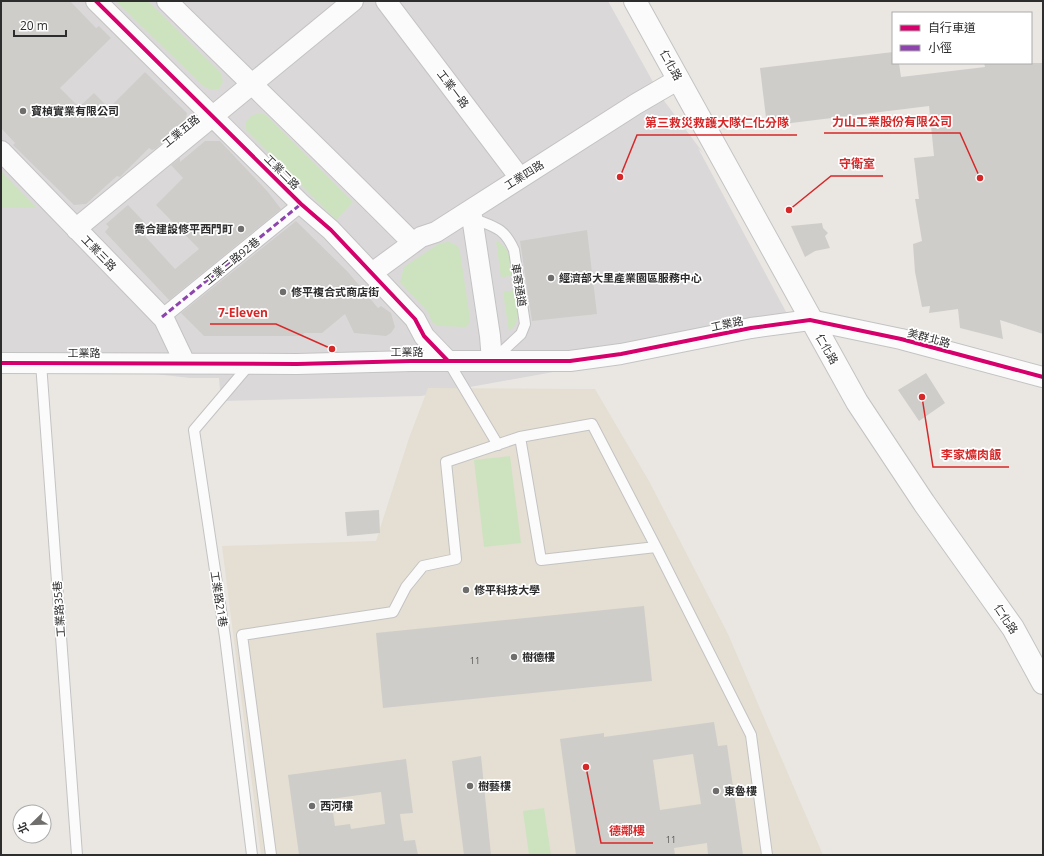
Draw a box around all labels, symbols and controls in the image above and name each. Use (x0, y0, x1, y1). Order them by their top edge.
scale bar (14, 12, 66, 38)
legend (892, 12, 1032, 64)
text: 20 m (20, 17, 48, 34)
text: 自行車道 (928, 19, 976, 36)
text: 小徑 (928, 39, 952, 56)
street label: 仁化路 (657, 47, 686, 83)
street label: 工業一路 (434, 67, 473, 111)
place label: 寶楨實業有限公司 (31, 103, 119, 118)
marker: 寶楨實業有限公司 (18, 106, 28, 116)
callout: 力山工業股份有限公司 (824, 109, 960, 133)
street label: 工業五路 (159, 111, 203, 150)
callout: 第三救災救護大隊仁化分隊 (637, 111, 797, 135)
text: 力山工業股份有限公司 (832, 113, 952, 130)
text: 第三救災救護大隊仁化分隊 (645, 114, 789, 131)
street label: 工業二路 (261, 151, 303, 193)
callout: 守衛室 (831, 152, 883, 176)
text: 守衛室 (839, 155, 875, 172)
street label: 工業四路 (501, 157, 546, 193)
place label: 喬合建設修平西門町 (134, 221, 233, 236)
marker: 喬合建設修平西門町 (236, 224, 246, 234)
street label: 工業三路 (79, 232, 120, 274)
street label: 工業二路92巷 (201, 234, 263, 288)
street label: 車寄通道 (509, 262, 530, 308)
place label: 經濟部大里產業園區服務中心 (559, 270, 702, 285)
marker: 經濟部大里產業園區服務中心 (546, 273, 556, 283)
place label: 修平複合式商店街 (291, 284, 379, 299)
marker: 修平複合式商店街 (278, 287, 288, 297)
callout: 7-Eleven (210, 300, 276, 324)
text: 7-Eleven (218, 304, 268, 321)
street label: 工業路 (709, 313, 745, 334)
street label: 美群北路 (906, 325, 952, 350)
street label: 仁化路 (813, 331, 842, 367)
street label: 工業路 (391, 344, 424, 359)
street label: 工業路 (68, 345, 101, 360)
callout: 李家爌肉飯 (933, 443, 1009, 467)
text: 李家爌肉飯 (941, 446, 1002, 463)
street label: 工業路21巷 (208, 570, 231, 628)
street label: 工業路35巷 (49, 580, 68, 638)
place label: 修平科技大學 (474, 582, 540, 597)
marker: 修平科技大學 (461, 585, 471, 595)
street label: 仁化路 (991, 601, 1022, 637)
place label: 樹德樓 (522, 649, 555, 664)
marker: 樹德樓 (509, 652, 519, 662)
house number: 11 (470, 654, 480, 667)
place label: 樹藝樓 (478, 778, 511, 793)
marker: 樹藝樓 (465, 781, 475, 791)
place label: 東魯樓 (724, 783, 757, 798)
marker: 東魯樓 (711, 786, 721, 796)
place label: 西河樓 (320, 798, 353, 813)
marker: 西河樓 (307, 801, 317, 811)
north arrow (12, 804, 52, 844)
callout: 德鄰樓 (601, 819, 653, 843)
text: 北 (13, 820, 31, 836)
text: 德鄰樓 (609, 822, 645, 839)
house number: 11 (666, 833, 676, 846)

